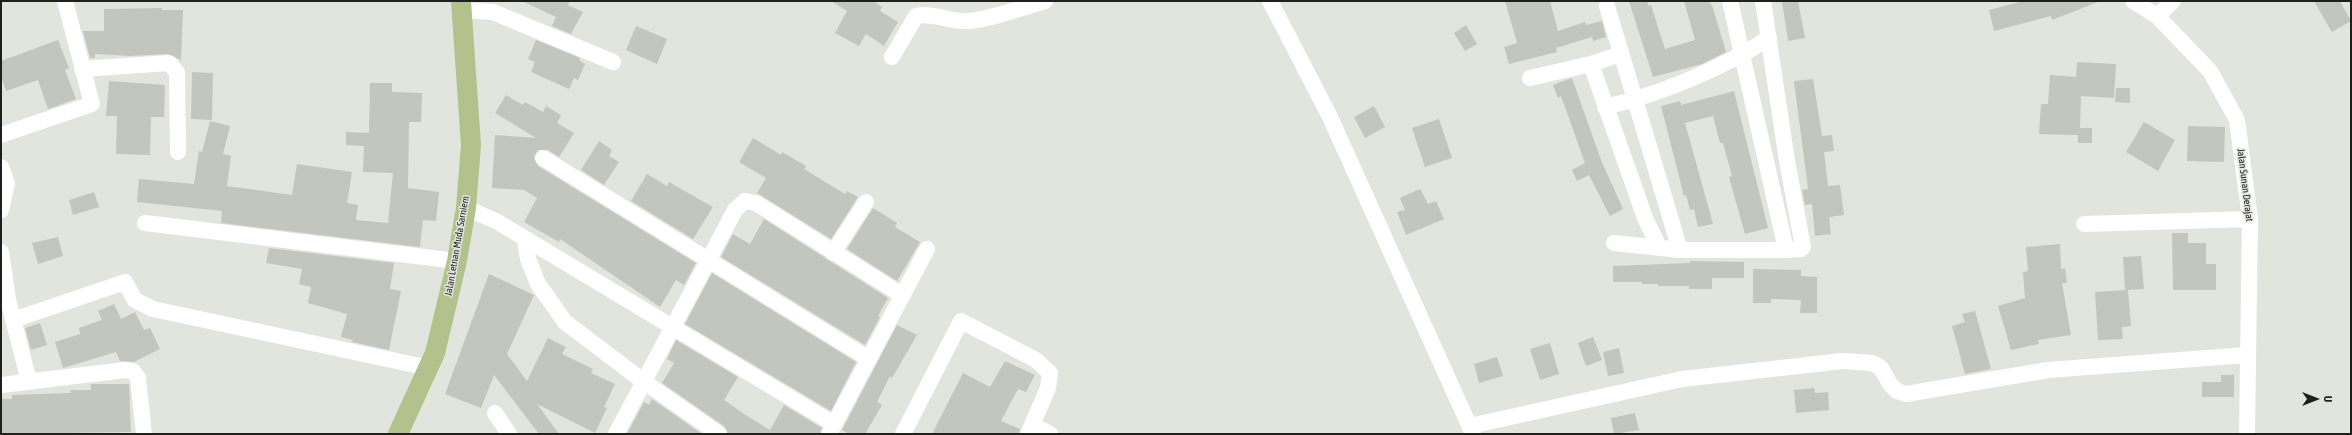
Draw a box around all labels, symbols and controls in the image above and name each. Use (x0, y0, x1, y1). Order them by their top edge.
street label: Jalan Sunan Derajat (2235, 148, 2255, 222)
street label: Jalan Letnan Muda Sarniem (442, 195, 472, 297)
north arrow (2296, 379, 2336, 419)
text: U (2322, 396, 2334, 402)

